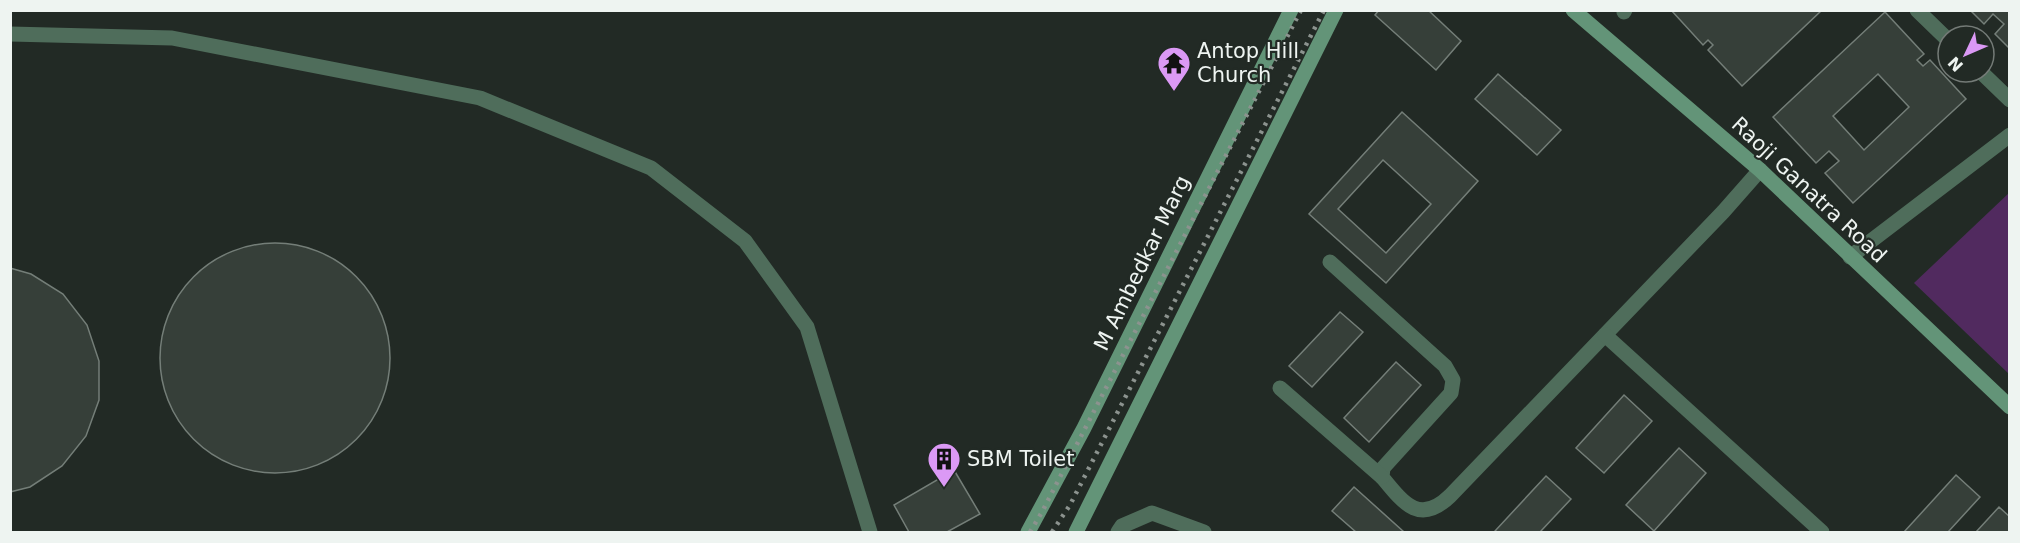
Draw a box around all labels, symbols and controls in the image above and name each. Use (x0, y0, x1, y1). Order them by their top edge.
north arrow (1936, 24, 1996, 84)
place label: Antop Hill Church (1197, 39, 1299, 87)
temple icon: Antop Hill Church (1156, 45, 1192, 92)
text: N (1944, 53, 1967, 75)
street label: Raoji Ganatra Road (1727, 112, 1891, 268)
street label: M Ambedkar Marg (1089, 172, 1195, 354)
building icon: SBM Toilet (926, 441, 962, 488)
place label: SBM Toilet (967, 447, 1074, 471)

